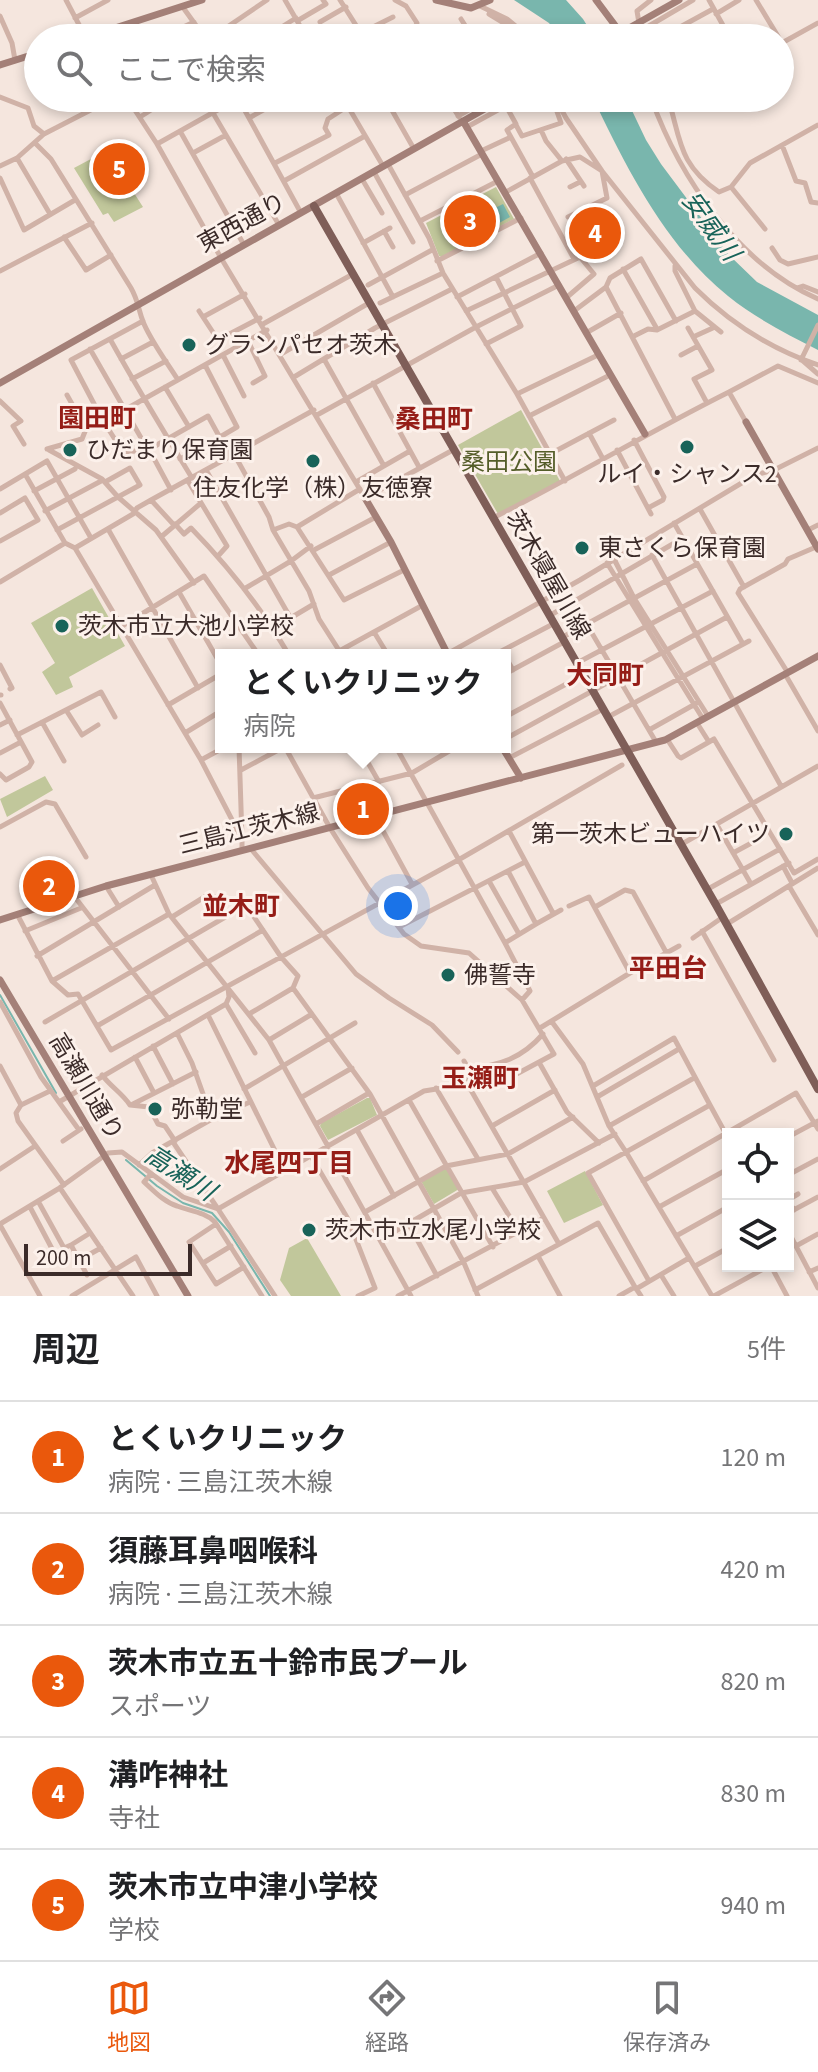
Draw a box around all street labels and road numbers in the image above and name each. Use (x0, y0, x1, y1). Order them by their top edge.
street label: 東西通り (192, 184, 292, 262)
street label: 茨木寝屋川線 (497, 504, 599, 646)
street label: 三島江茨木線 (175, 795, 323, 863)
street label: 高瀬川通り (40, 1027, 132, 1147)

